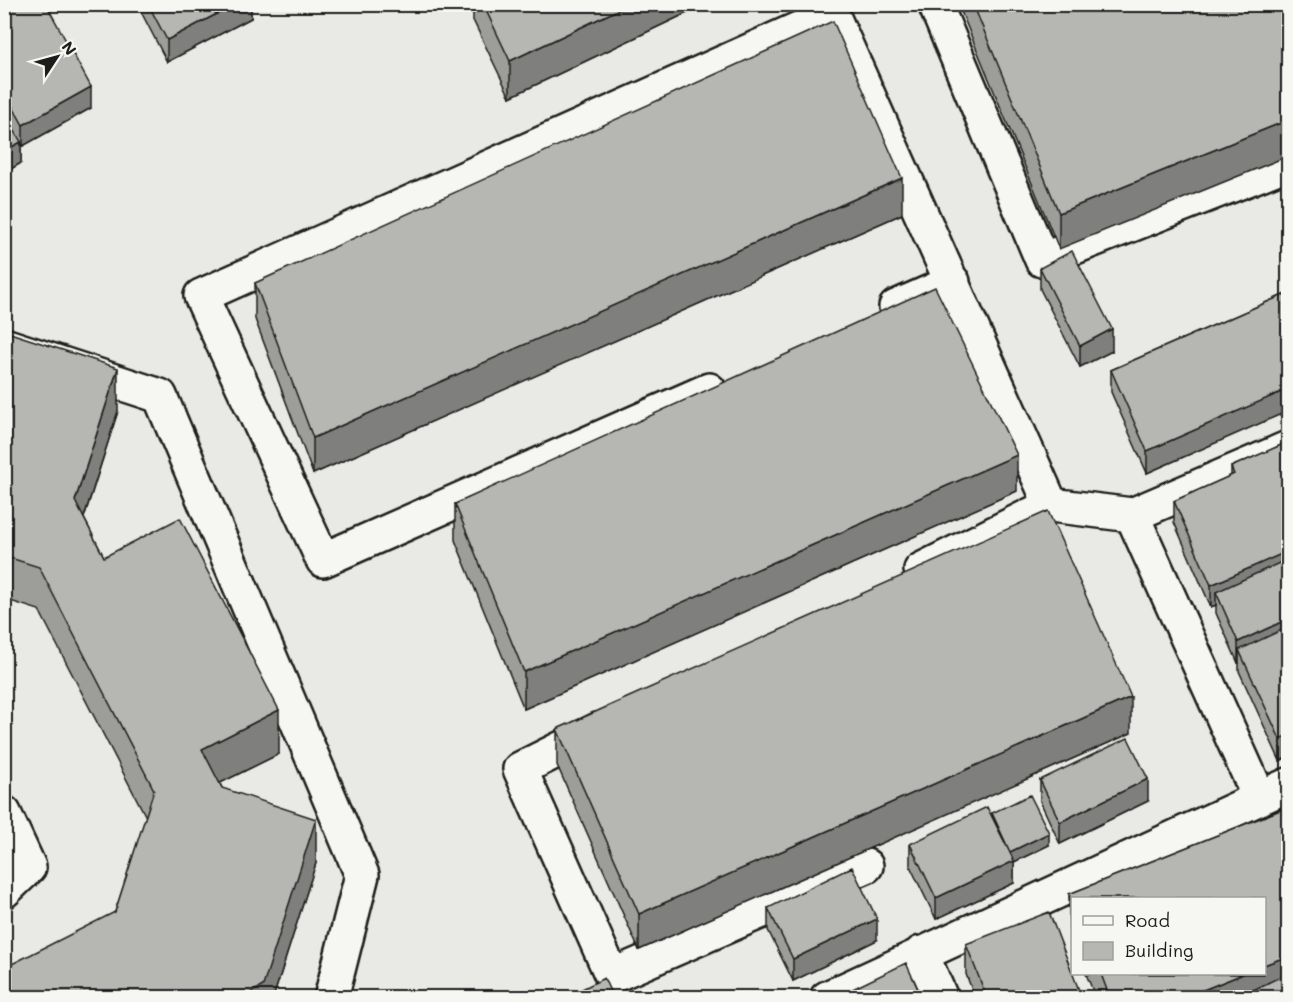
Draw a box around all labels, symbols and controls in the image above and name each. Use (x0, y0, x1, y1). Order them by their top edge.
north arrow (27, 27, 87, 87)
text: N (57, 37, 82, 59)
legend (1071, 897, 1266, 975)
text: Road (1125, 908, 1170, 932)
text: Building (1125, 938, 1193, 962)

